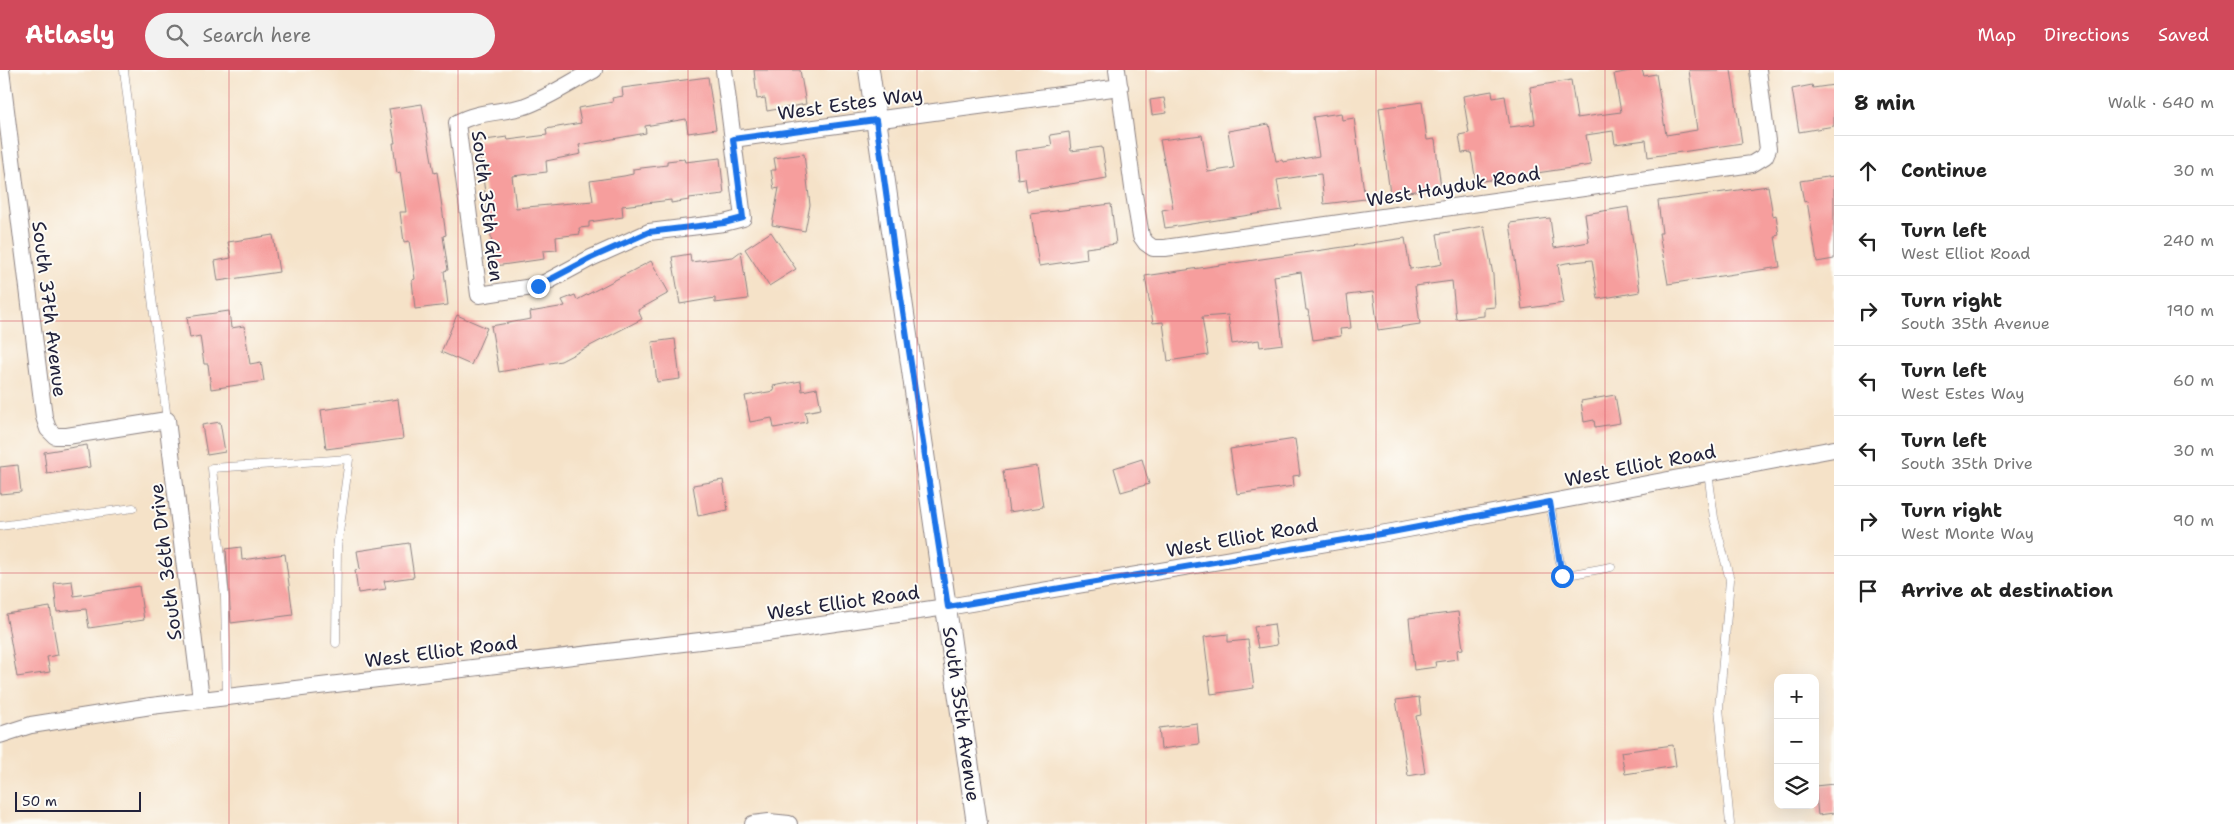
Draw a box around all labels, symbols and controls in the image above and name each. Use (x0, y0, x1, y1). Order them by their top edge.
search box (145, 13, 495, 58)
text: Atlasly (25, 19, 115, 51)
icon: search (163, 21, 191, 49)
text: Search here (203, 23, 311, 48)
text: Map (1978, 23, 2016, 47)
text: Directions (2044, 23, 2130, 47)
text: Saved (2158, 23, 2209, 47)
street label: West Estes Way (776, 81, 924, 126)
text: 8 min (1854, 89, 1915, 117)
text: Walk · 640 m (2108, 92, 2214, 113)
street label: South 35th Glen (466, 129, 509, 283)
icon: ahead (1854, 157, 1882, 185)
text: Continue (1901, 158, 1987, 183)
street label: West Hayduk Road (1364, 160, 1542, 213)
text: 30 m (2173, 160, 2214, 181)
text: Turn left (1901, 218, 1987, 243)
street label: South 37th Avenue (26, 220, 73, 398)
icon: left (1854, 227, 1882, 255)
text: 240 m (2162, 230, 2214, 251)
text: West Elliot Road (1901, 243, 2030, 264)
route end (527, 275, 550, 298)
text: Turn right (1901, 288, 2002, 313)
icon: right (1854, 297, 1882, 325)
text: 190 m (2167, 300, 2214, 321)
text: South 35th Avenue (1901, 313, 2050, 334)
text: Turn left (1901, 358, 1987, 383)
icon: left (1854, 367, 1882, 395)
text: 60 m (2173, 370, 2214, 391)
text: West Estes Way (1901, 383, 2024, 404)
text: Turn left (1901, 428, 1987, 453)
icon: left (1854, 437, 1882, 465)
street label: West Elliot Road (1562, 439, 1718, 492)
text: 30 m (2173, 440, 2214, 461)
text: South 35th Drive (1901, 453, 2033, 474)
street label: South 36th Drive (143, 482, 188, 642)
text: Turn right (1901, 498, 2002, 523)
icon: right (1854, 507, 1882, 535)
text: 90 m (2173, 510, 2214, 531)
street label: West Elliot Road (1164, 512, 1320, 563)
text: West Monte Way (1901, 523, 2034, 544)
route start (1551, 565, 1574, 588)
icon: arrive (1854, 577, 1882, 605)
text: Arrive at destination (1901, 578, 2113, 603)
street label: West Elliot Road (765, 579, 921, 626)
street label: South 35th Avenue (937, 625, 986, 803)
street label: West Elliot Road (363, 630, 519, 673)
map controls (1774, 674, 1819, 809)
button: + (1774, 674, 1819, 719)
button: − (1774, 719, 1819, 764)
button: layers (1774, 764, 1819, 809)
scale bar (15, 789, 141, 812)
text: 50 m (22, 792, 57, 810)

